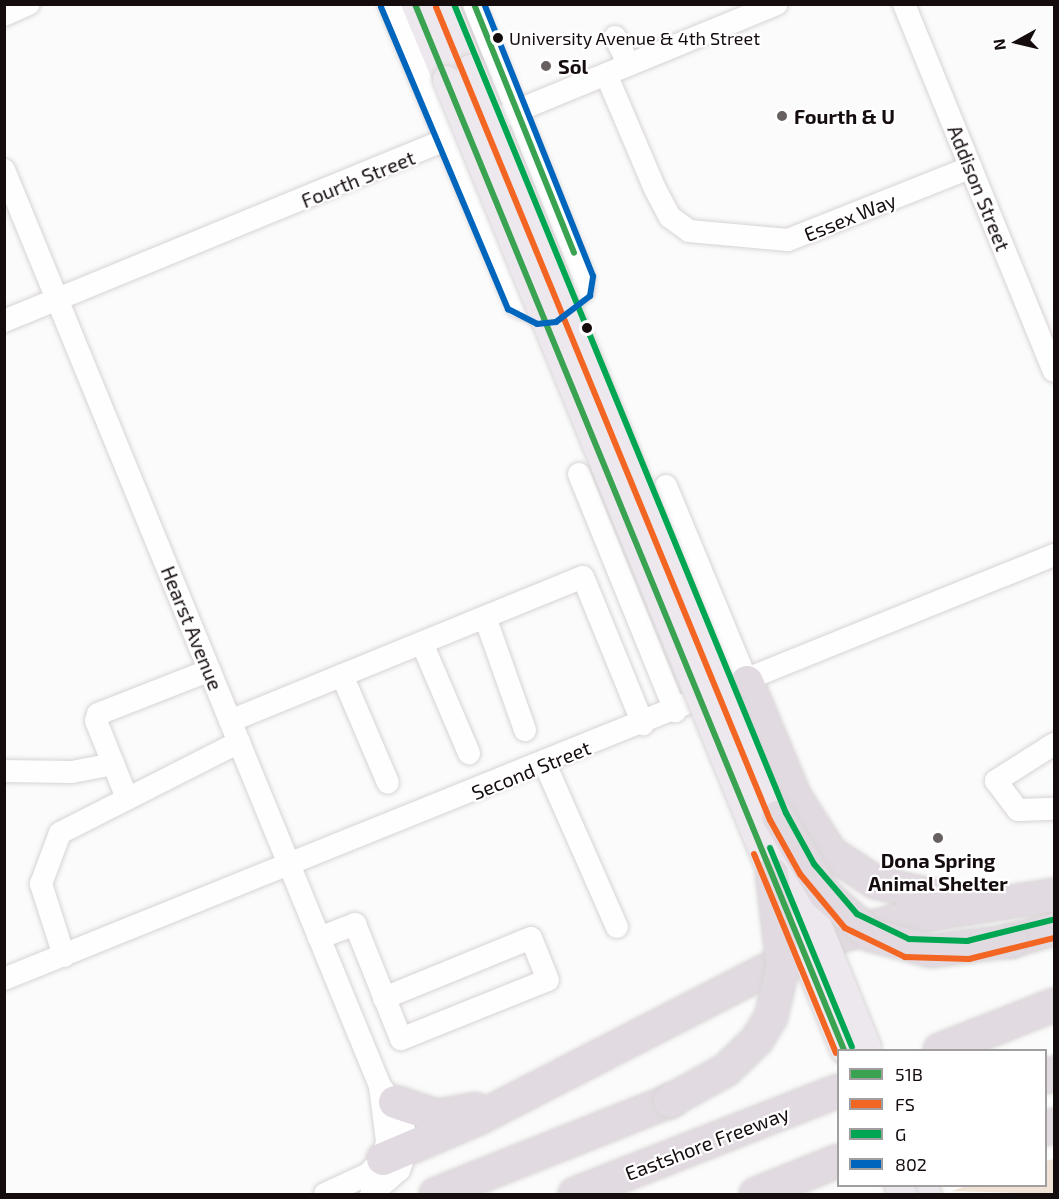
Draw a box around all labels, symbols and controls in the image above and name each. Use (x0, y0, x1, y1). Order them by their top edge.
north arrow (987, 12, 1047, 72)
place label: University Avenue & 4th Street (509, 27, 761, 49)
marker: University Avenue & 4th Street (492, 32, 504, 44)
text: N (988, 38, 1009, 52)
place label: Sōl (558, 54, 588, 78)
marker: Sōl (539, 59, 553, 73)
place label: Fourth & U (794, 104, 895, 128)
marker: Fourth & U (775, 109, 789, 123)
street label: Addison Street (943, 122, 1015, 254)
street label: Fourth Street (298, 145, 418, 213)
street label: Essex Way (800, 188, 900, 246)
unlabelled marker (581, 322, 593, 334)
street label: Hearst Avenue (156, 562, 228, 694)
street label: Second Street (468, 735, 594, 805)
marker: Dona Spring Animal Shelter (931, 831, 945, 845)
place label: Dona Spring Animal Shelter (868, 848, 1008, 895)
legend (837, 1049, 1047, 1187)
text: 51B (895, 1063, 923, 1085)
text: FS (895, 1093, 915, 1115)
street label: Eastshore Freeway (622, 1101, 792, 1185)
text: G (895, 1123, 906, 1145)
text: 802 (895, 1153, 927, 1175)

